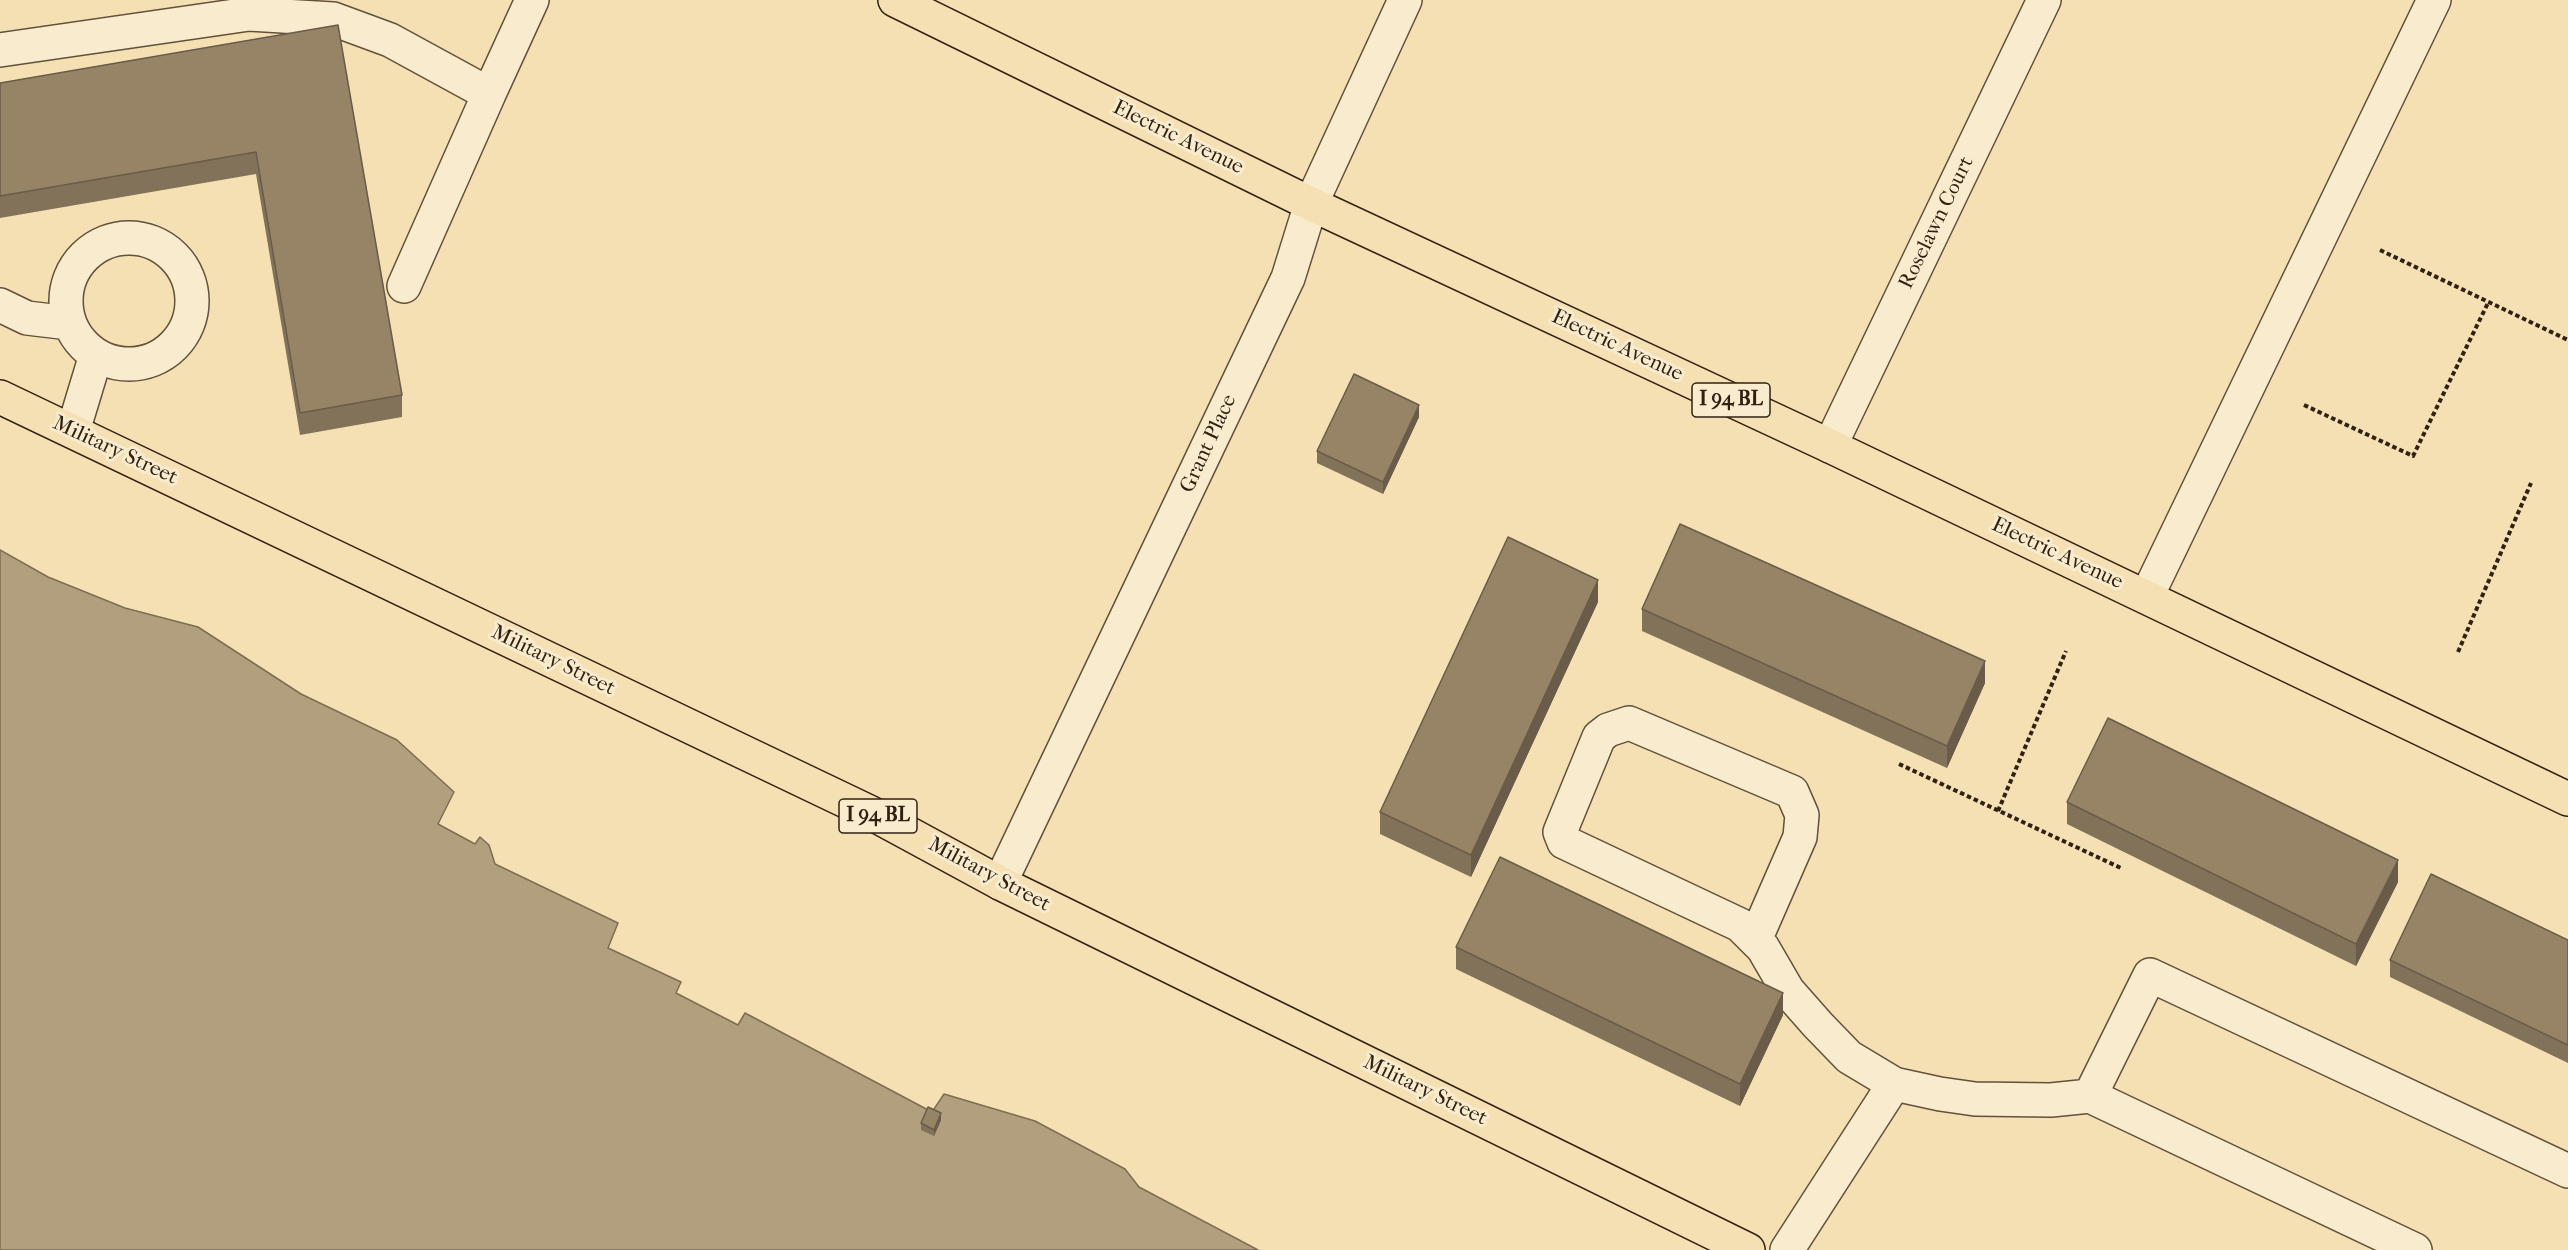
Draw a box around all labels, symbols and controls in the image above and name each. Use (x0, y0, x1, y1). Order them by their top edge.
street label: Electric Avenue (1109, 96, 1247, 180)
street label: Roselawn Court (1894, 153, 1980, 293)
street label: Electric Avenue (1547, 305, 1687, 387)
road number: I 94 BL (1692, 383, 1770, 417)
street label: Grant Place (1175, 391, 1243, 497)
street label: Military Street (49, 411, 181, 491)
street label: Electric Avenue (1987, 513, 2127, 595)
street label: Military Street (487, 620, 619, 702)
road number: I 94 BL (839, 799, 917, 833)
street label: Military Street (924, 832, 1054, 918)
street label: Military Street (1359, 1050, 1491, 1132)

